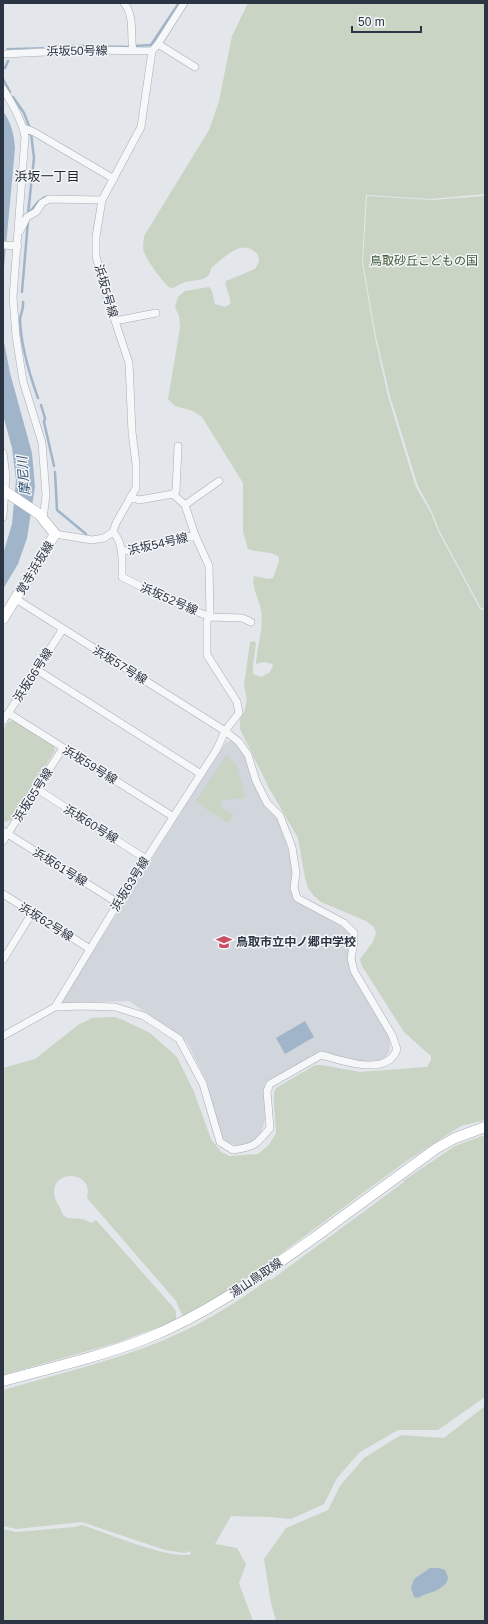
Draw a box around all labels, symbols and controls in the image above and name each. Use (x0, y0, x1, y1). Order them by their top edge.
scale bar (352, 8, 421, 34)
text: 50 m (358, 15, 385, 29)
street label: 浜坂50号線 (46, 43, 108, 59)
district label: 浜坂一丁目 (14, 169, 80, 184)
park label: 鳥取砂丘こどもの国 (370, 254, 478, 268)
street label: 浜坂5号線 (92, 263, 120, 319)
water label: 摩尼川 (14, 454, 33, 496)
street label: 浜坂54号線 (127, 530, 189, 558)
street label: 覚寺浜坂線 (14, 539, 56, 597)
street label: 浜坂52号線 (138, 580, 200, 618)
street label: 浜坂57号線 (90, 643, 150, 687)
street label: 浜坂66号線 (10, 645, 56, 705)
street label: 浜坂59号線 (60, 743, 120, 787)
street label: 浜坂65号線 (10, 765, 56, 825)
street label: 浜坂60号線 (61, 802, 121, 846)
street label: 浜坂61号線 (30, 845, 90, 889)
street label: 浜坂63号線 (108, 854, 152, 914)
street label: 浜坂62号線 (16, 900, 76, 944)
school or university icon: 鳥取市立中ノ郷中学校 (215, 933, 233, 951)
place label: 鳥取市立中ノ郷中学校 (236, 935, 356, 949)
street label: 湯山鳥取線 (227, 1255, 285, 1301)

